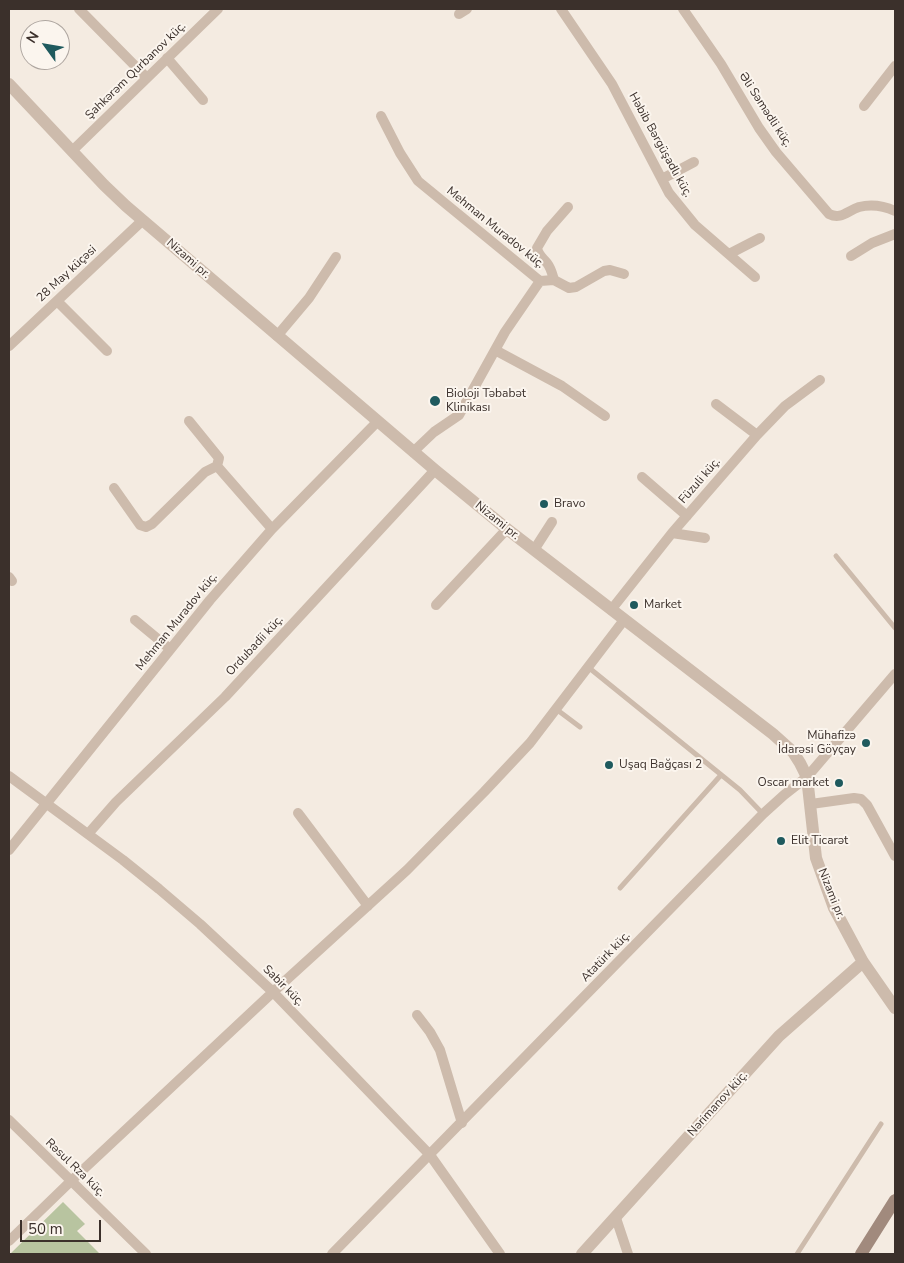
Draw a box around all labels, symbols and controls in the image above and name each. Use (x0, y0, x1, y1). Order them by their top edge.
street label: Şahkərəm Qurbanov küç. (83, 19, 189, 123)
north arrow (20, 20, 70, 70)
text: N (22, 28, 44, 47)
street label: Əli Səmədli küç. (735, 70, 795, 150)
street label: Həbib Bərgüşadlı küç. (625, 90, 695, 200)
street label: Mehman Muradov küç. (443, 184, 547, 272)
street label: Nizami pr. (163, 236, 213, 282)
street label: 28 May küçəsi (34, 243, 100, 305)
place label: Bioloji Təbabət Klinikası (446, 387, 526, 415)
marker: Bioloji Təbabət Klinikası (428, 394, 442, 408)
street label: Füzuli küç. (676, 455, 724, 507)
place label: Bravo (554, 497, 585, 511)
marker: Bravo (538, 498, 550, 510)
street label: Nizami pr. (472, 499, 522, 543)
street label: Mehman Muradov küç. (133, 570, 221, 674)
place label: Market (644, 598, 681, 612)
marker: Market (628, 599, 640, 611)
street label: Ordubadii küç. (223, 613, 287, 679)
place label: Mühafizə İdarəsi Göyçay (778, 729, 856, 757)
marker: Mühafizə İdarəsi Göyçay (860, 737, 872, 749)
place label: Uşaq Bağçası 2 (619, 758, 702, 772)
marker: Uşaq Bağçası 2 (603, 759, 615, 771)
place label: Oscar market (757, 776, 829, 790)
marker: Oscar market (833, 777, 845, 789)
place label: Elit Ticarət (791, 834, 848, 848)
marker: Elit Ticarət (775, 835, 787, 847)
street label: Nizami pr. (814, 867, 848, 921)
street label: Atatürk küç. (578, 929, 634, 985)
street label: Sabir küç. (260, 963, 306, 1009)
street label: Nərimanov küç. (685, 1068, 751, 1140)
street label: Rəsul Rza küç. (42, 1136, 108, 1200)
scale bar (22, 1210, 104, 1242)
text: 50 m (28, 1219, 63, 1239)

